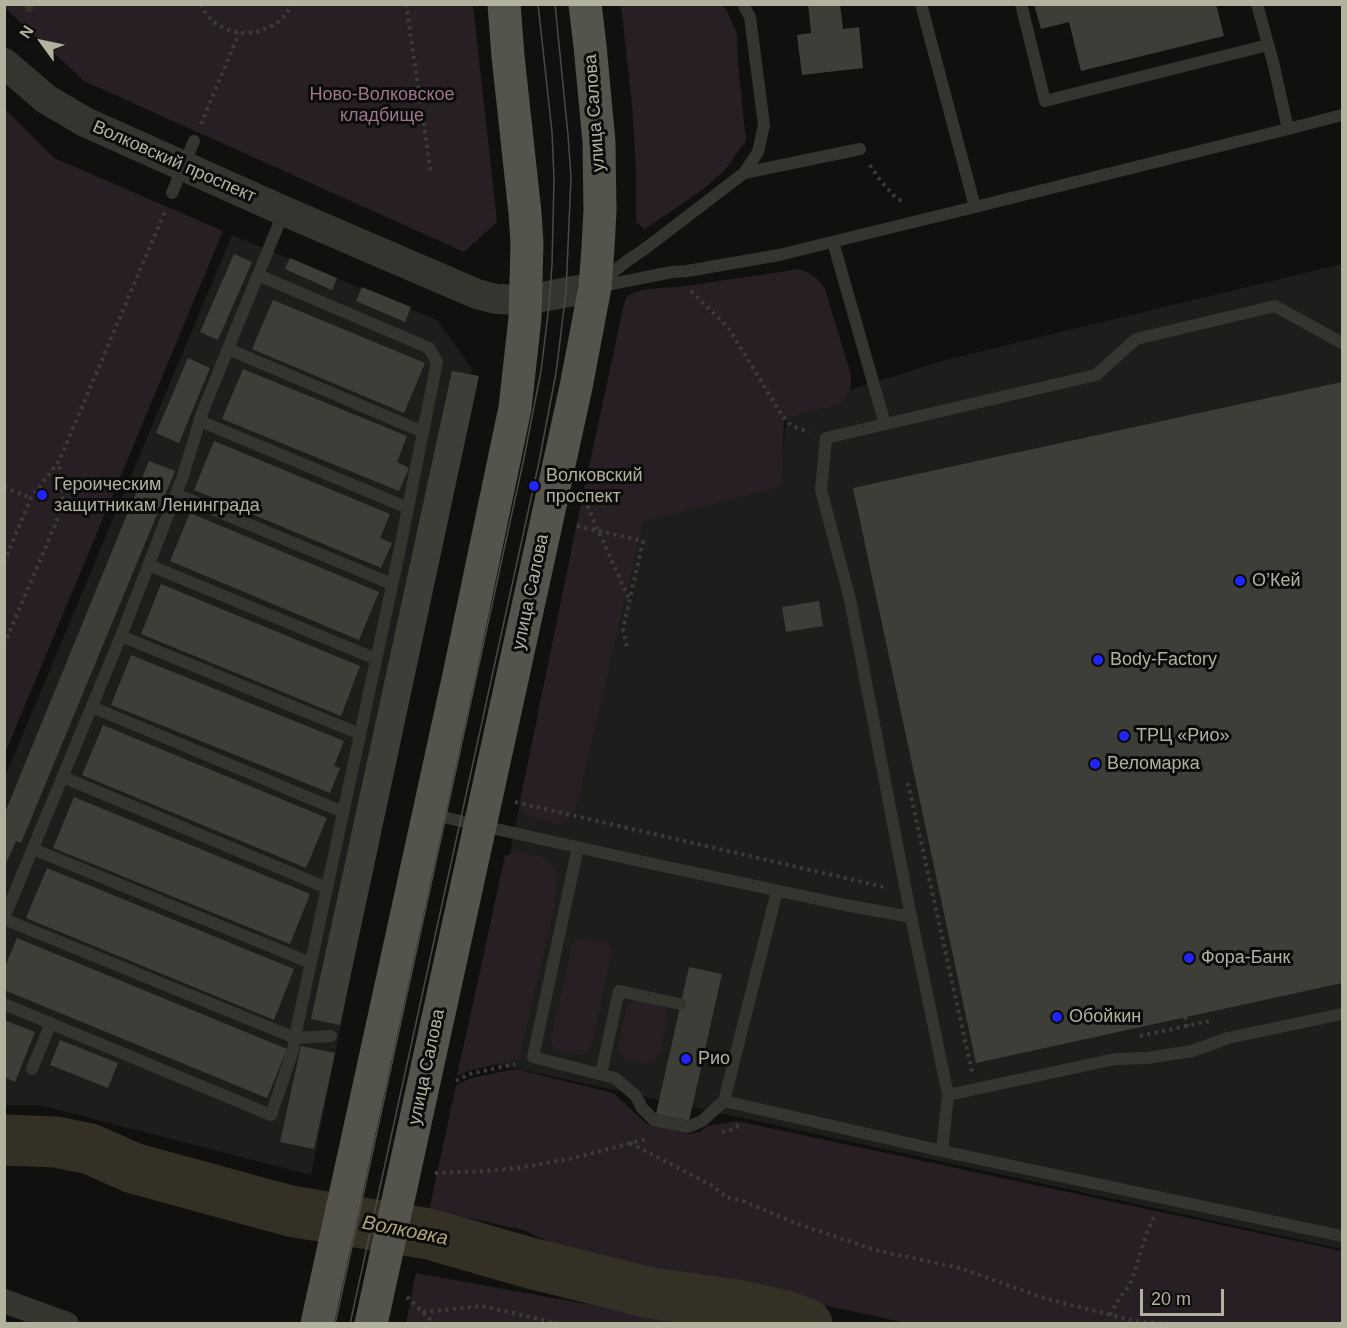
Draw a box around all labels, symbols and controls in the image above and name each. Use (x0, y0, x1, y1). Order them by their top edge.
north arrow (12, 12, 72, 72)
text: N (16, 22, 37, 41)
street label: улица Салова (580, 53, 610, 173)
park label: Ново-Волковское кладбище (309, 84, 455, 127)
street label: Волковский проспект (89, 116, 259, 208)
place label: Волковский проспект (546, 465, 643, 508)
place label: Героическим защитникам Ленинграда (54, 474, 260, 516)
marker: Волковский проспект (527, 479, 541, 493)
marker: Героическим защитникам Ленинграда (35, 488, 49, 502)
street label: улица Салова (508, 532, 554, 652)
place label: О’Кей (1252, 570, 1301, 592)
marker: О’Кей (1233, 574, 1247, 588)
place label: Body-Factory (1110, 649, 1217, 671)
marker: Body-Factory (1091, 653, 1105, 667)
place label: ТРЦ «Рио» (1136, 725, 1229, 747)
marker: ТРЦ «Рио» (1117, 729, 1131, 743)
place label: Веломарка (1107, 753, 1200, 775)
marker: Веломарка (1088, 757, 1102, 771)
place label: Фора-Банк (1201, 947, 1290, 969)
marker: Фора-Банк (1182, 951, 1196, 965)
place label: Обойкин (1069, 1006, 1141, 1028)
street label: улица Салова (404, 1007, 450, 1127)
marker: Обойкин (1050, 1010, 1064, 1024)
place label: Рио (698, 1048, 730, 1070)
marker: Рио (679, 1052, 693, 1066)
water label: Волковка (360, 1211, 450, 1251)
scale bar (1143, 1277, 1227, 1315)
text: 20 m (1151, 1289, 1191, 1309)

